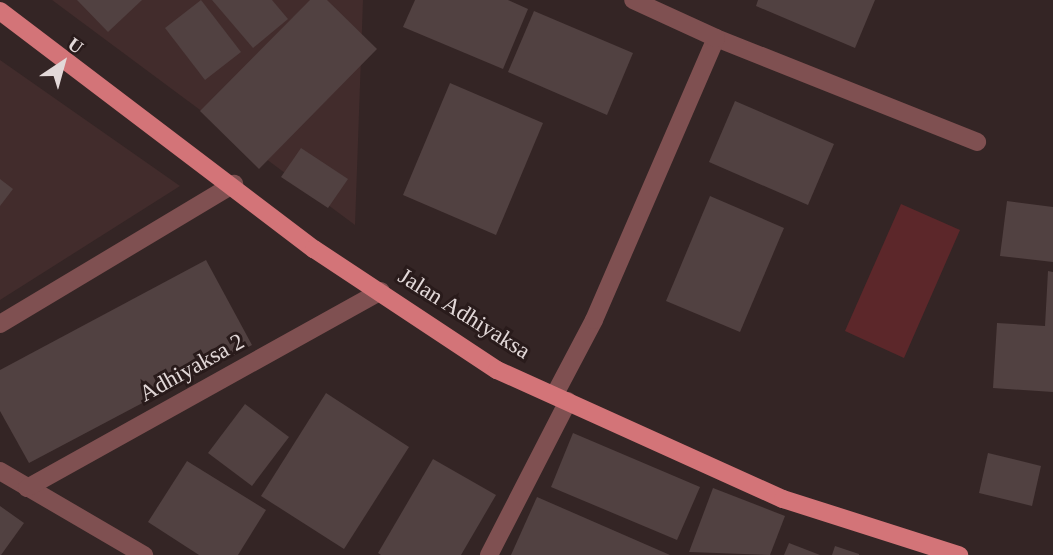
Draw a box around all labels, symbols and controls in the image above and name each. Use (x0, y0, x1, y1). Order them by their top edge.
north arrow (28, 28, 98, 98)
text: U (64, 33, 87, 58)
street label: Jalan Adhiyaksa (393, 262, 535, 366)
street label: Adhiyaksa 2 (135, 328, 249, 408)

